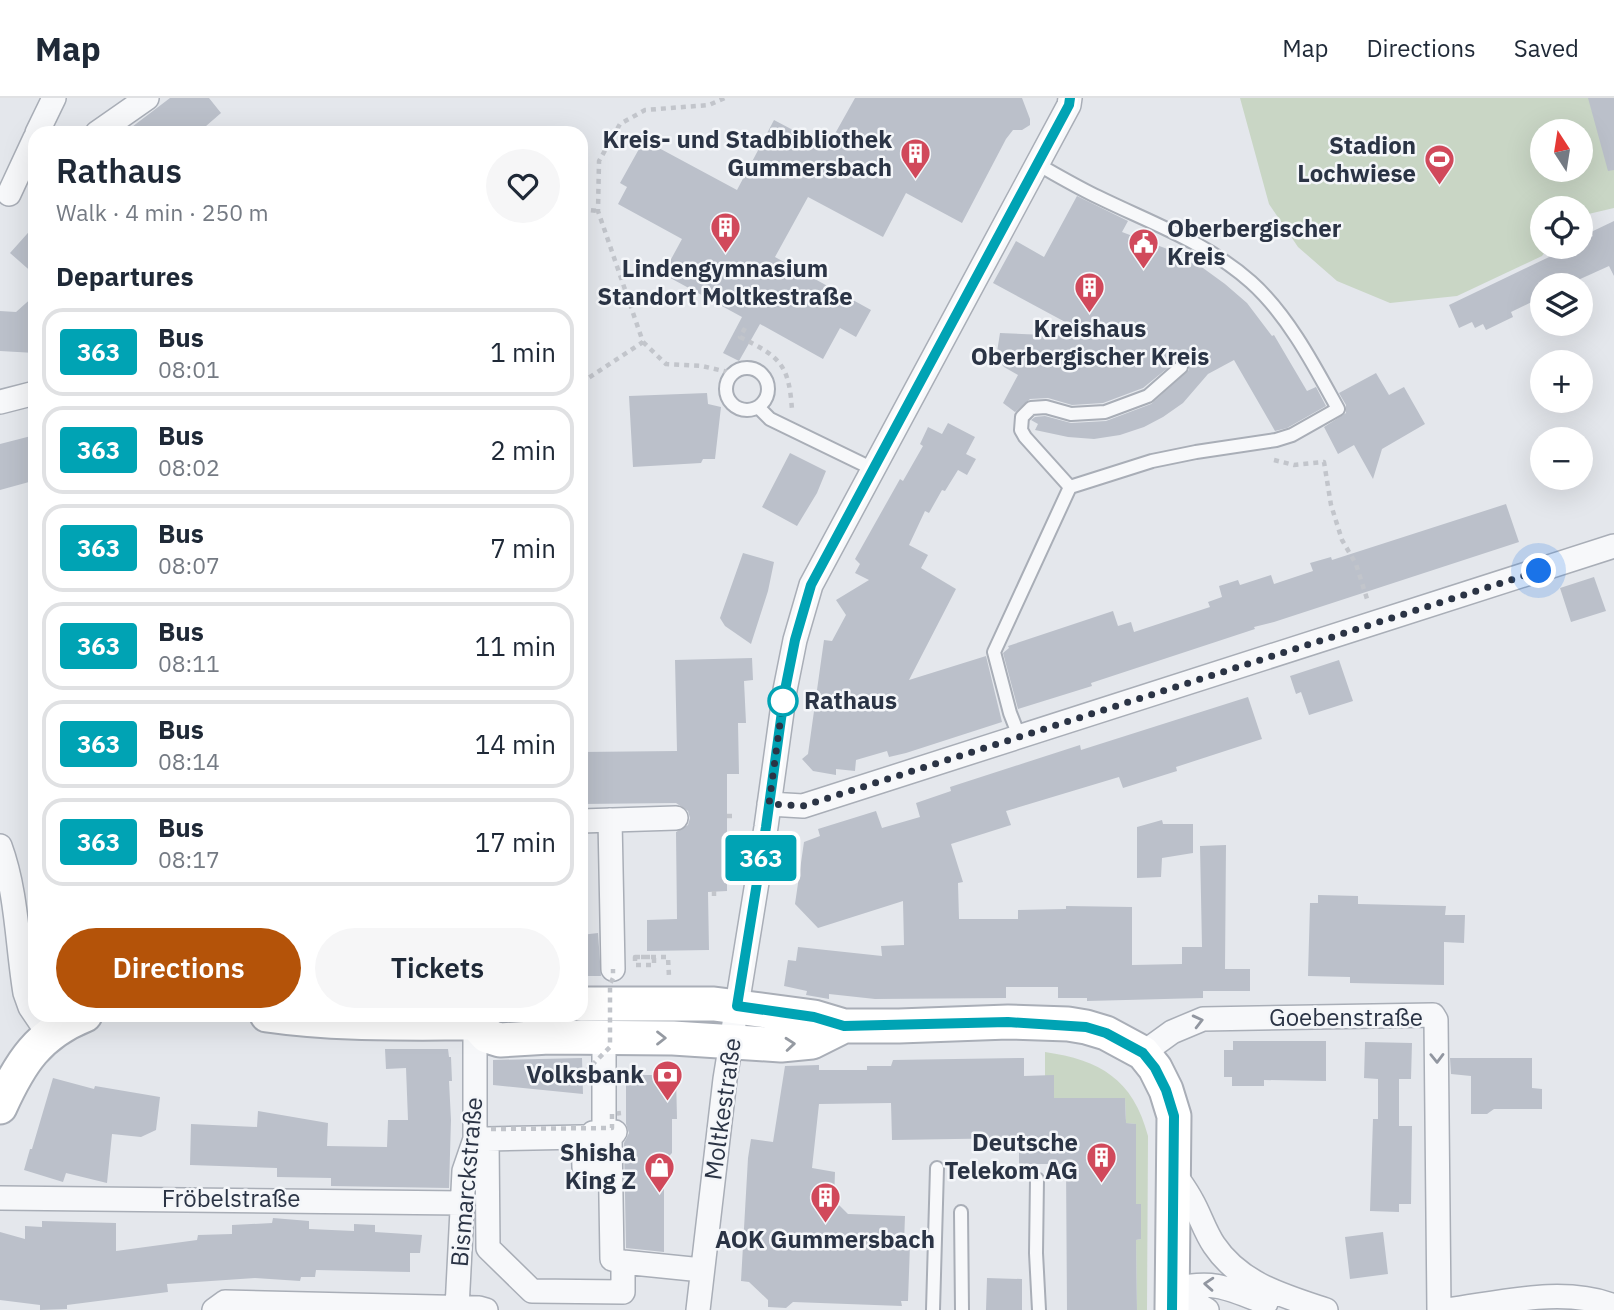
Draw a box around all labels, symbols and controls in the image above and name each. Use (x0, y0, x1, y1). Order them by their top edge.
text: Map (35, 27, 101, 70)
text: Map (1282, 32, 1328, 64)
text: Directions (1366, 32, 1476, 64)
text: Saved (1514, 32, 1579, 64)
north arrow (1530, 119, 1592, 182)
map controls (1530, 119, 1593, 490)
place label: Kreis- und Stadbibliothek Gummersbach (603, 123, 892, 183)
place label: Stadion Lochwiese (1297, 129, 1416, 189)
building icon: Kreis- und Stadbibliothek Gummersbach (898, 137, 932, 181)
sports icon: Stadion Lochwiese (1422, 143, 1456, 187)
text: Rathaus (56, 149, 182, 192)
button: heart (486, 149, 560, 223)
button: locate (1530, 196, 1593, 259)
text: Walk · 4 min · 250 m (56, 197, 269, 227)
building icon: Lindengymnasium Standort Moltkestraße (708, 210, 742, 254)
place label: Oberbergischer Kreis (1167, 212, 1342, 272)
public building icon: Oberbergischer Kreis (1127, 226, 1161, 270)
place label: Lindengymnasium Standort Moltkestraße (597, 252, 853, 312)
text: Departures (56, 259, 194, 293)
building icon: Kreishaus Oberbergischer Kreis (1073, 270, 1107, 314)
button: layers (1530, 273, 1593, 336)
place label: Kreishaus Oberbergischer Kreis (971, 312, 1209, 372)
text: Bus (158, 320, 204, 354)
text: 1 min (490, 335, 556, 369)
text: 363 (77, 336, 120, 368)
button: + (1530, 350, 1593, 413)
text: 08:01 (158, 354, 220, 384)
text: Bus (158, 418, 204, 452)
button: − (1530, 427, 1593, 490)
text: 2 min (490, 433, 556, 467)
text: 363 (77, 434, 120, 466)
text: 08:02 (158, 452, 220, 482)
text: Bus (158, 516, 204, 550)
text: 7 min (490, 531, 556, 565)
text: 363 (77, 532, 120, 564)
text: 08:07 (158, 550, 220, 580)
your location (1521, 553, 1556, 588)
text: Bus (158, 614, 204, 648)
text: 11 min (475, 629, 556, 663)
text: 363 (77, 630, 120, 662)
text: 08:11 (158, 648, 220, 678)
place label: Rathaus (804, 684, 897, 716)
marker: Rathaus (768, 686, 798, 716)
text: Bus (158, 712, 204, 746)
text: 14 min (475, 727, 556, 761)
text: 363 (77, 728, 120, 760)
text: 08:14 (158, 746, 220, 776)
text: Bus (158, 810, 204, 844)
text: 17 min (475, 825, 556, 859)
text: 363 (77, 826, 120, 858)
line badge: 363 (721, 835, 801, 881)
text: 363 (739, 842, 783, 874)
text: 08:17 (158, 844, 220, 874)
button: Directions (56, 928, 301, 1008)
button: Tickets (315, 928, 560, 1008)
street label: Goebenstraße (1269, 1001, 1423, 1033)
one-way arrow (1192, 1015, 1204, 1030)
one-way arrow (656, 1030, 667, 1046)
street label: Moltkestraße (696, 1036, 748, 1182)
one-way arrow (784, 1037, 795, 1052)
one-way arrow (1429, 1054, 1445, 1064)
place label: Volksbank (526, 1058, 644, 1090)
bank icon: Volksbank (650, 1058, 684, 1102)
street label: Bismarckstraße (443, 1096, 489, 1268)
place label: Deutsche Telekom AG (944, 1126, 1078, 1186)
place label: Shisha King Z (560, 1136, 636, 1196)
building icon: Deutsche Telekom AG (1084, 1140, 1118, 1184)
shop icon: Shisha King Z (642, 1150, 676, 1194)
building icon: AOK Gummersbach (808, 1181, 842, 1225)
street label: Fröbelstraße (162, 1182, 300, 1214)
place label: AOK Gummersbach (715, 1223, 935, 1255)
one-way arrow (1203, 1277, 1214, 1292)

